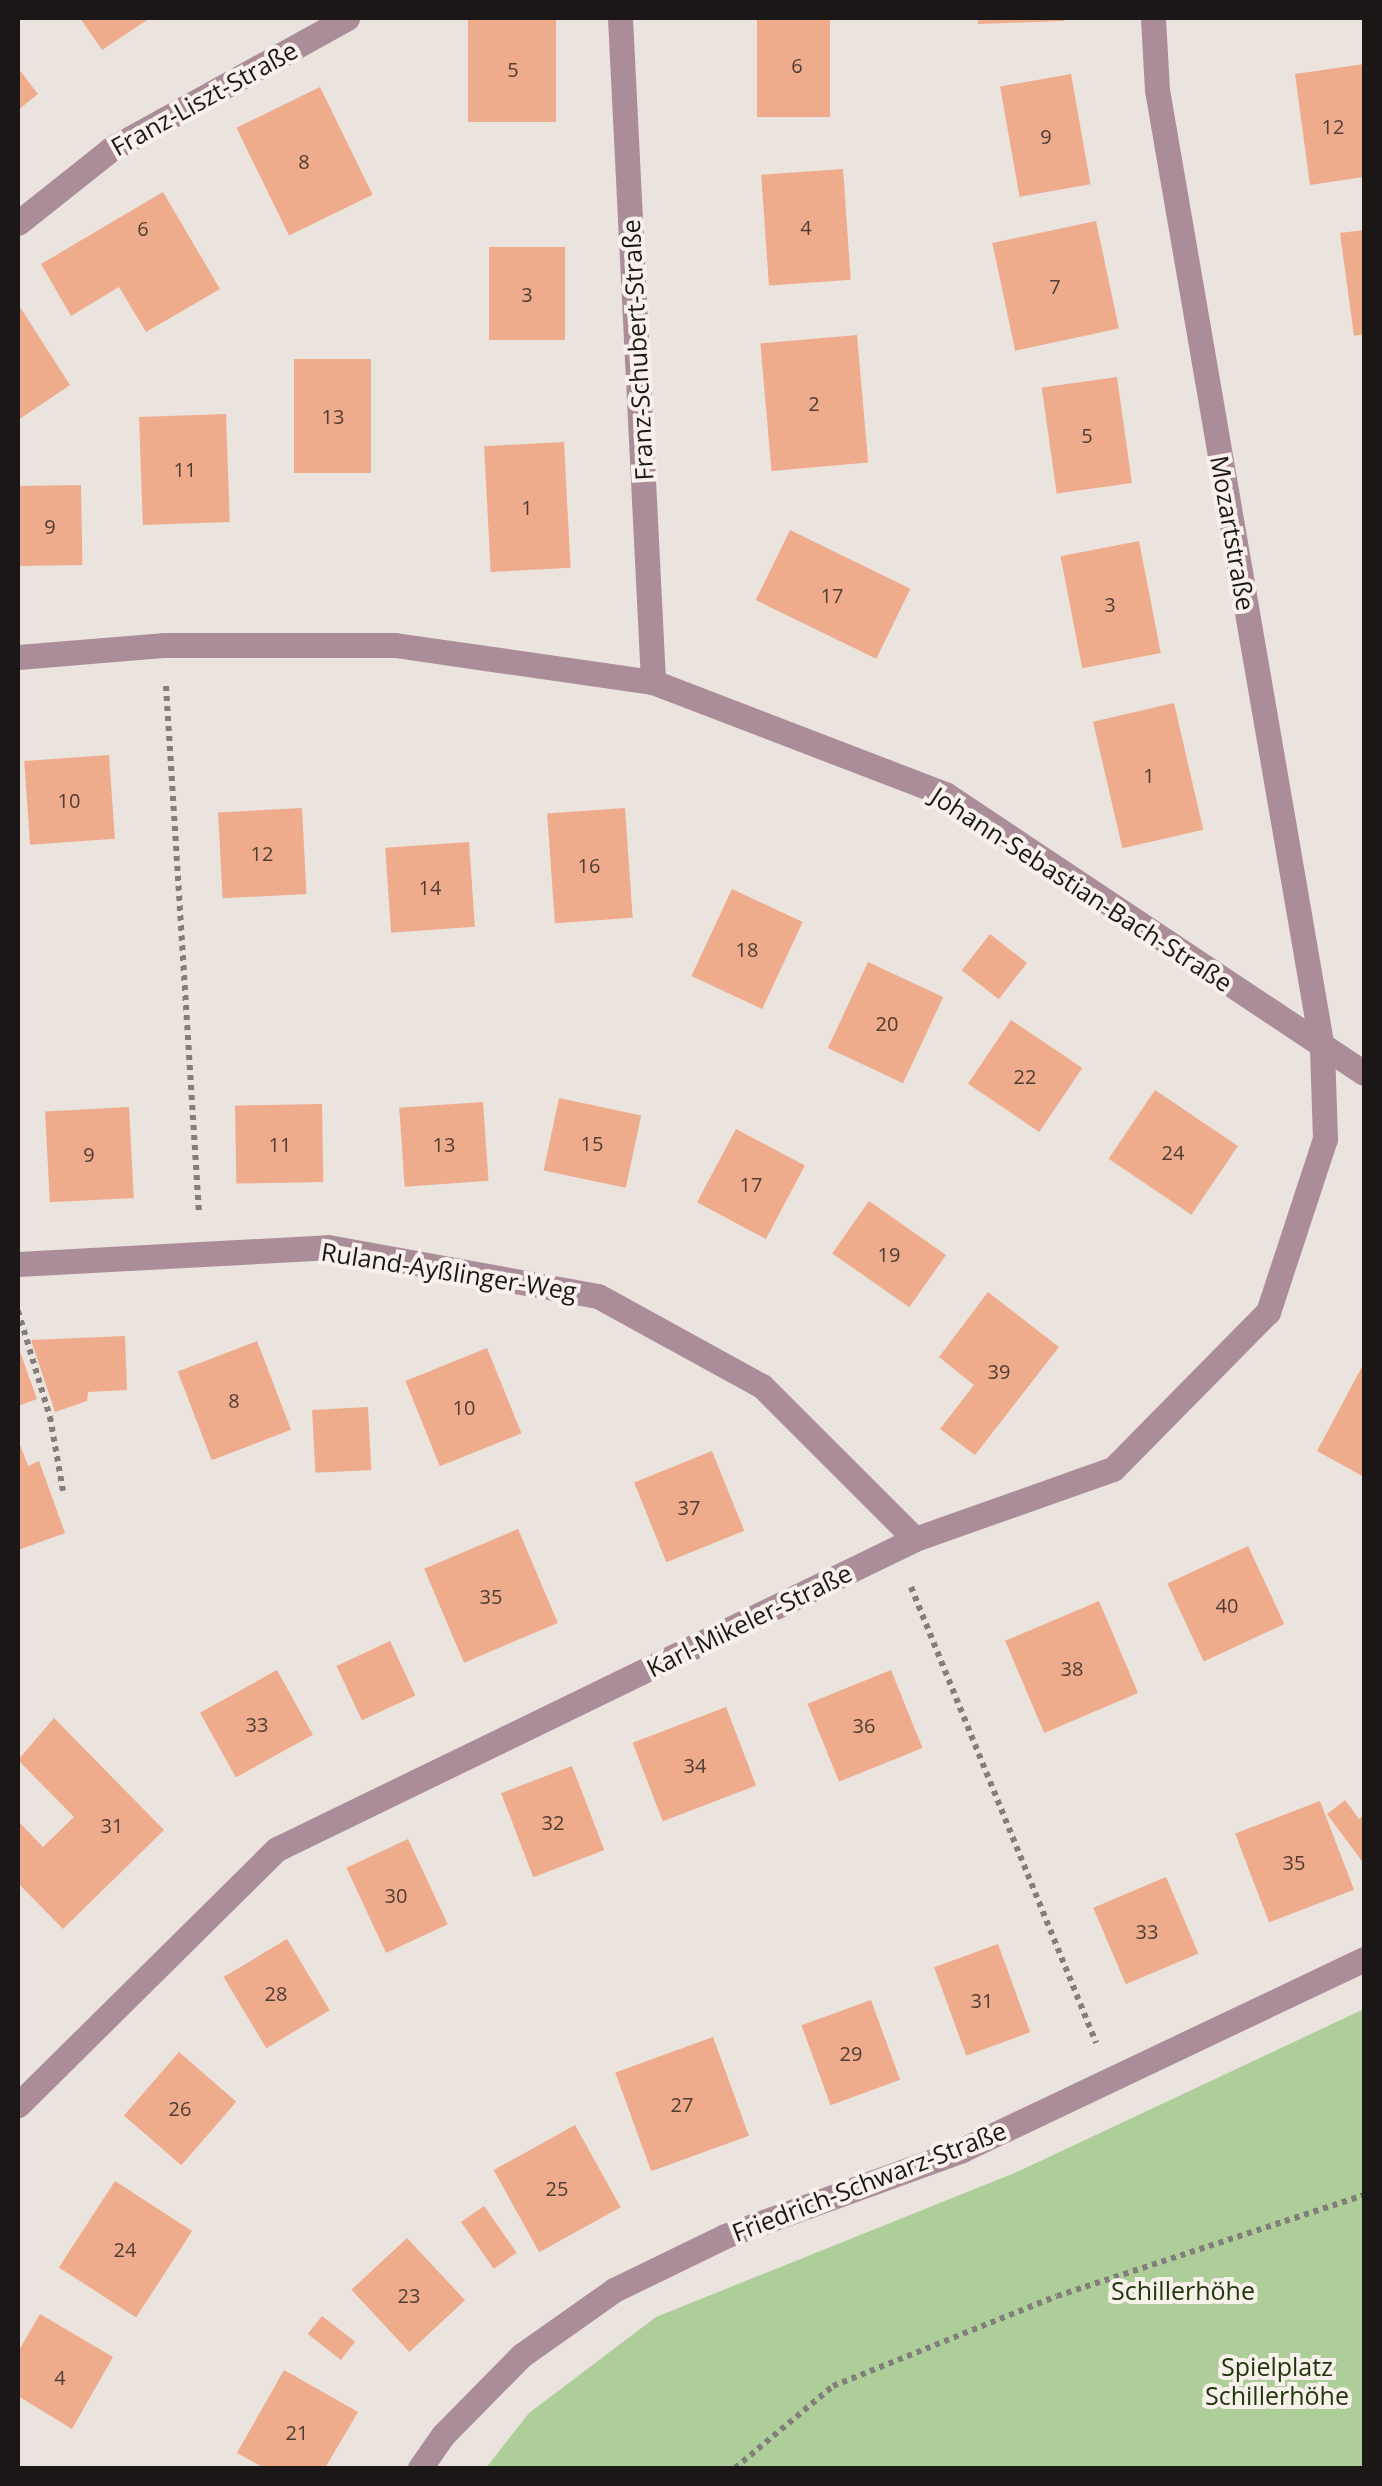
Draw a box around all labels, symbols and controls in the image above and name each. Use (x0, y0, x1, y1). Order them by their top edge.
street label: Franz-Liszt-Straße (106, 34, 302, 162)
house number: 6 (791, 53, 803, 77)
house number: 5 (507, 57, 519, 81)
house number: 12 (1322, 114, 1344, 138)
house number: 9 (1040, 124, 1052, 148)
house number: 8 (298, 149, 310, 173)
house number: 4 (800, 215, 812, 239)
house number: 6 (137, 216, 149, 240)
street label: Franz-Schubert-Straße (615, 219, 659, 481)
house number: 7 (1049, 274, 1061, 298)
house number: 3 (521, 282, 533, 306)
house number: 2 (808, 391, 820, 415)
house number: 13 (322, 404, 344, 428)
house number: 5 (1081, 423, 1093, 447)
street label: Mozartstraße (1205, 453, 1261, 613)
house number: 11 (174, 457, 196, 481)
house number: 1 (521, 495, 533, 519)
house number: 9 (44, 514, 56, 538)
house number: 17 (821, 583, 843, 607)
house number: 3 (1104, 592, 1116, 616)
house number: 1 (1143, 763, 1155, 787)
street label: Johann-Sebastian-Bach-Straße (926, 780, 1238, 998)
house number: 10 (58, 788, 80, 812)
house number: 12 (251, 841, 273, 865)
house number: 16 (578, 853, 600, 877)
house number: 14 (419, 875, 441, 899)
house number: 18 (736, 937, 758, 961)
house number: 20 (876, 1011, 898, 1035)
house number: 22 (1014, 1064, 1036, 1088)
house number: 15 (581, 1131, 603, 1155)
house number: 11 (269, 1132, 291, 1156)
house number: 13 (433, 1132, 455, 1156)
house number: 24 (1162, 1140, 1184, 1164)
house number: 9 (83, 1142, 95, 1166)
house number: 17 (740, 1172, 762, 1196)
street label: Ruland-Ayßlinger-Weg (319, 1236, 579, 1306)
house number: 19 (878, 1242, 900, 1266)
house number: 39 (988, 1359, 1010, 1383)
house number: 8 (228, 1388, 240, 1412)
house number: 10 (453, 1395, 475, 1419)
house number: 37 (678, 1495, 700, 1519)
street label: Karl-Mikeler-Straße (641, 1557, 857, 1683)
house number: 35 (480, 1584, 502, 1608)
house number: 40 (1216, 1593, 1238, 1617)
house number: 38 (1061, 1656, 1083, 1680)
house number: 33 (246, 1712, 268, 1736)
house number: 36 (853, 1713, 875, 1737)
house number: 34 (684, 1753, 706, 1777)
house number: 32 (542, 1810, 564, 1834)
house number: 31 (101, 1813, 123, 1837)
house number: 35 (1283, 1850, 1305, 1874)
house number: 30 (385, 1883, 407, 1907)
house number: 33 (1136, 1919, 1158, 1943)
house number: 28 (265, 1981, 287, 2005)
house number: 31 (971, 1988, 993, 2012)
house number: 29 (840, 2041, 862, 2065)
house number: 27 (671, 2092, 693, 2116)
house number: 26 (169, 2096, 191, 2120)
street label: Friedrich-Schwarz-Straße (728, 2115, 1010, 2247)
house number: 25 (546, 2176, 568, 2200)
house number: 24 (114, 2237, 136, 2261)
park label: Schillerhöhe (1111, 2275, 1255, 2305)
house number: 23 (398, 2283, 420, 2307)
park label: Spielplatz Schillerhöhe (1205, 2352, 1349, 2411)
house number: 4 (54, 2365, 66, 2389)
house number: 21 (286, 2420, 308, 2444)

